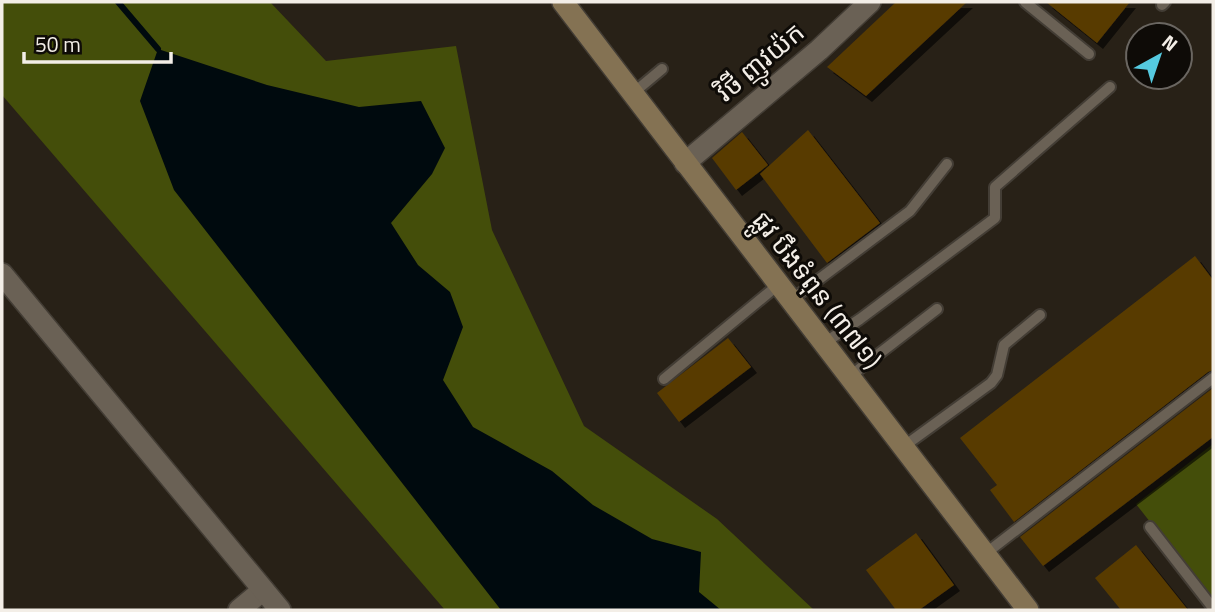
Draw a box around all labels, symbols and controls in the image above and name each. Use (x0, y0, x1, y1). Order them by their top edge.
street label: វិថី ញូវយ៉ក (706, 13, 815, 114)
scale bar (24, 21, 172, 65)
north arrow (1124, 21, 1194, 91)
text: N (1156, 27, 1185, 58)
text: 50 m (35, 28, 81, 60)
street label: ផ្លូវ បឹងទំពុន (៣៧១) (740, 202, 892, 380)

